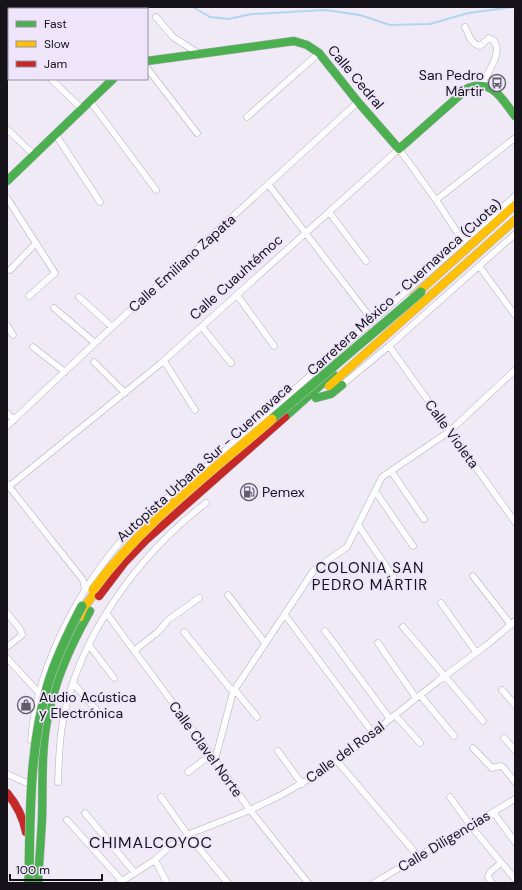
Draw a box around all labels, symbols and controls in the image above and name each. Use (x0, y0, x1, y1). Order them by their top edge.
legend (8, 8, 148, 80)
text: Fast (44, 16, 67, 32)
text: Slow (44, 36, 70, 52)
street label: Calle Cedral (324, 41, 388, 113)
text: Jam (44, 56, 67, 72)
place label: San Pedro Mártir (419, 66, 484, 100)
bus stop icon: San Pedro Mártir (487, 73, 507, 93)
street label: Carretera México - Cuernavaca (Cuota) (303, 195, 505, 379)
street label: Calle Emiliano Zapata (125, 210, 239, 316)
street label: Calle Cuauhtémoc (186, 230, 286, 324)
street label: Autopista Urbana Sur - Cuernavaca (113, 378, 295, 546)
street label: Calle Violeta (421, 396, 483, 472)
fuel station icon: Pemex (239, 482, 259, 502)
place label: Pemex (262, 483, 305, 501)
district label: COLONIA SAN PEDRO MÁRTIR (312, 558, 428, 595)
place label: Audio Acústica y Electrónica (39, 688, 136, 722)
shop icon: Audio Acústica y Electrónica (16, 695, 36, 715)
street label: Calle Clavel Norte (165, 697, 247, 801)
street label: Calle del Rosal (302, 717, 388, 787)
street label: Calle Diligencias (395, 806, 493, 876)
district label: CHIMALCOYOC (89, 832, 213, 853)
scale bar (10, 856, 102, 882)
text: 100 m (16, 862, 50, 878)

